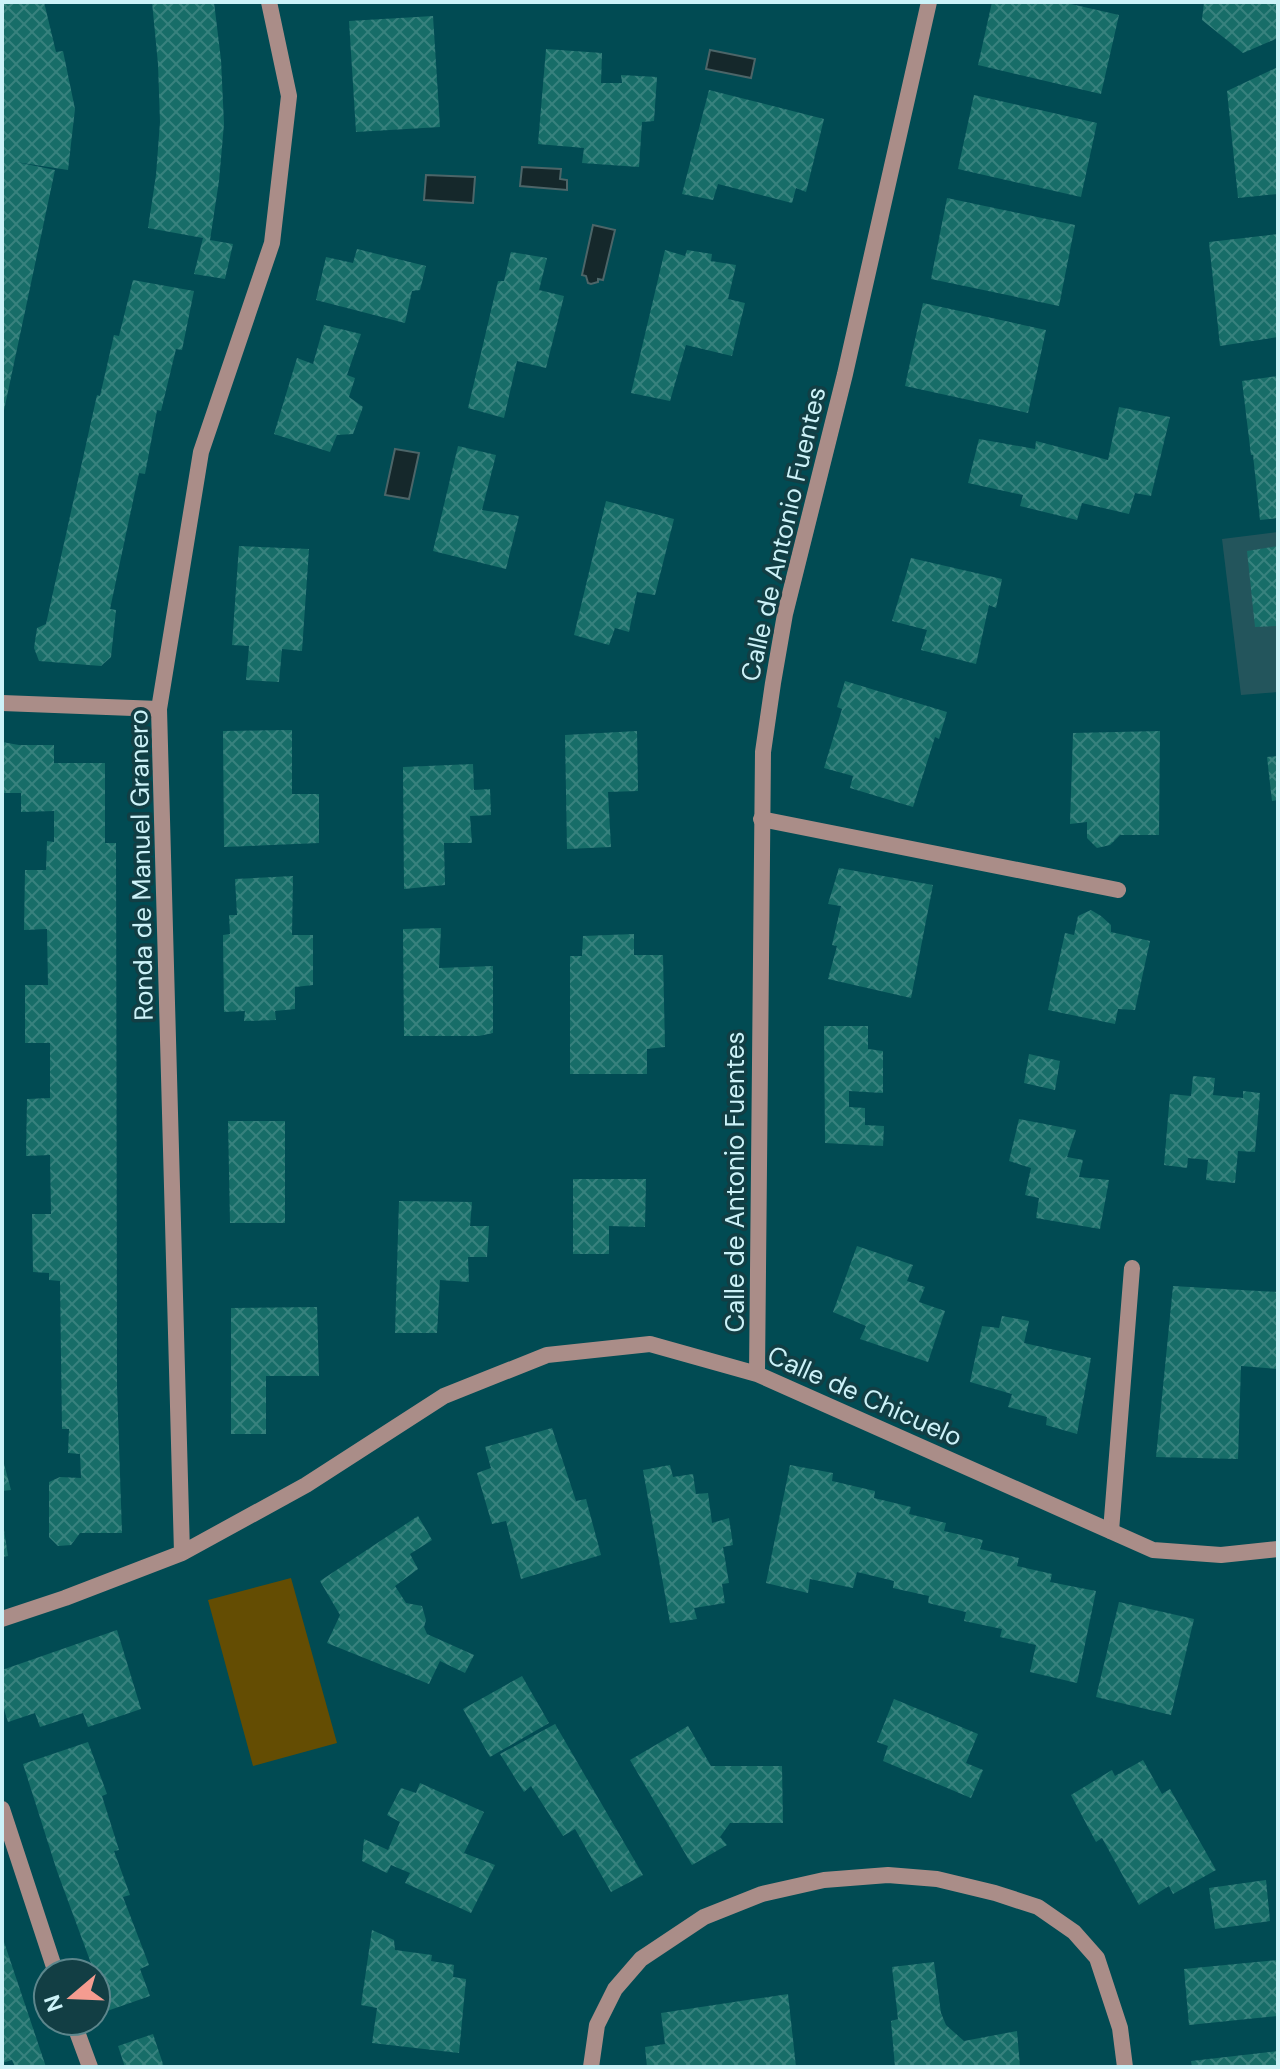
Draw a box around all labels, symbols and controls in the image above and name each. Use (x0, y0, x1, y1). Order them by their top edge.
street label: Calle de Antonio Fuentes (733, 383, 833, 685)
street label: Ronda de Manuel Granero (121, 709, 161, 1021)
street label: Calle de Antonio Fuentes (718, 1031, 752, 1333)
street label: Calle de Chicuelo (762, 1338, 968, 1454)
north arrow (32, 1957, 112, 2037)
text: N (37, 1991, 70, 2016)

